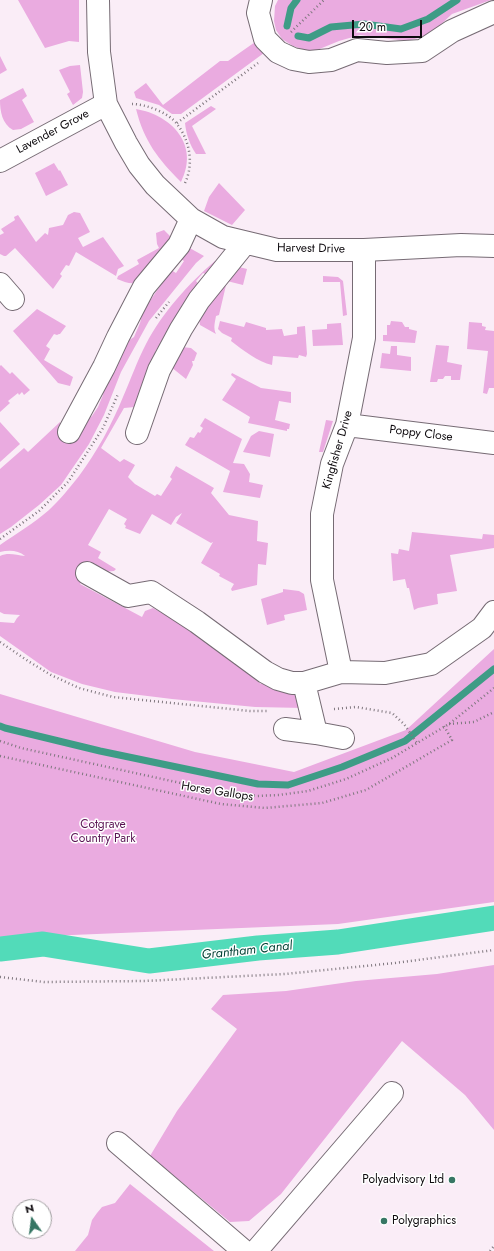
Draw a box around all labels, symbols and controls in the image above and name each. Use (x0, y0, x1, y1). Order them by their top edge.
scale bar (354, 12, 424, 38)
text: 20 m (359, 18, 386, 36)
street label: Lavender Grove (14, 107, 92, 157)
street label: Harvest Drive (277, 241, 345, 257)
street label: Kingfisher Drive (320, 409, 356, 491)
street label: Poppy Close (389, 423, 453, 445)
street label: Horse Gallops (180, 779, 254, 805)
park label: Cotgrave Country Park (71, 818, 135, 846)
water label: Grantham Canal (201, 938, 293, 964)
place label: Polyadvisory Ltd (362, 1173, 444, 1187)
marker: Polyadvisory Ltd (447, 1175, 457, 1185)
north arrow (12, 1199, 52, 1239)
text: N (23, 1200, 36, 1217)
place label: Polygraphics (392, 1214, 456, 1228)
marker: Polygraphics (379, 1216, 389, 1226)

